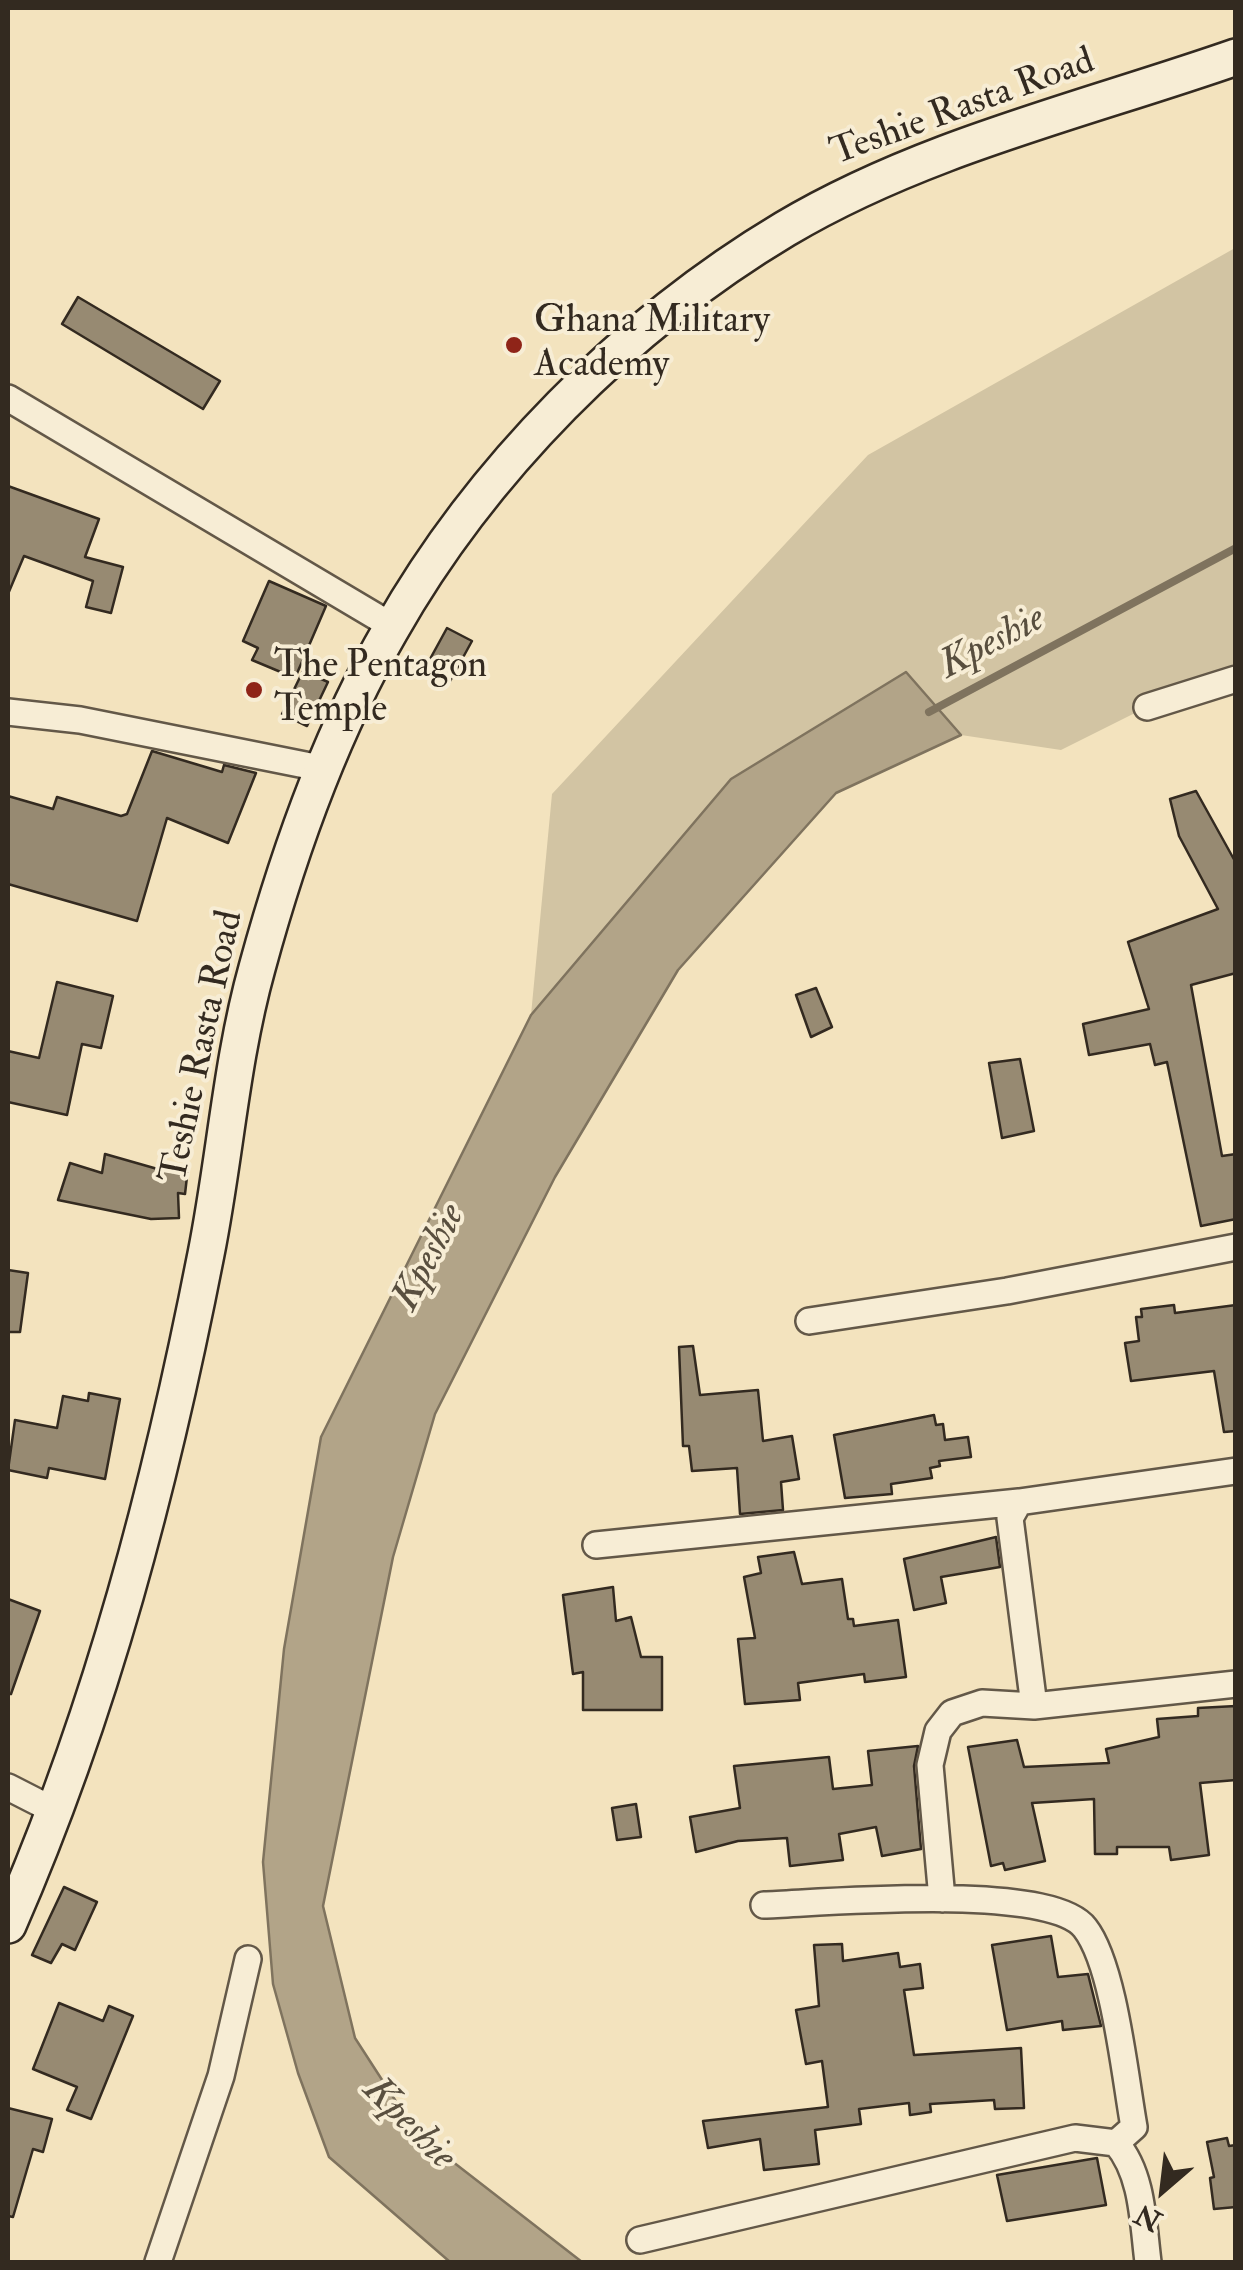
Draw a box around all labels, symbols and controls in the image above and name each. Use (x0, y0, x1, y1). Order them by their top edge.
street label: Teshie Rasta Road (825, 40, 1101, 178)
place label: Ghana Military Academy (534, 300, 770, 389)
marker: Ghana Military Academy (503, 334, 525, 356)
water label: Kpeshie (932, 596, 1054, 692)
place label: The Pentagon Temple (274, 645, 487, 734)
marker: The Pentagon Temple (243, 679, 265, 701)
street label: Teshie Rasta Road (153, 907, 255, 1187)
water label: Kpeshie (384, 1197, 478, 1319)
water label: Kpeshie (351, 2068, 465, 2182)
north arrow (1113, 2140, 1213, 2240)
text: N (1129, 2196, 1168, 2238)

